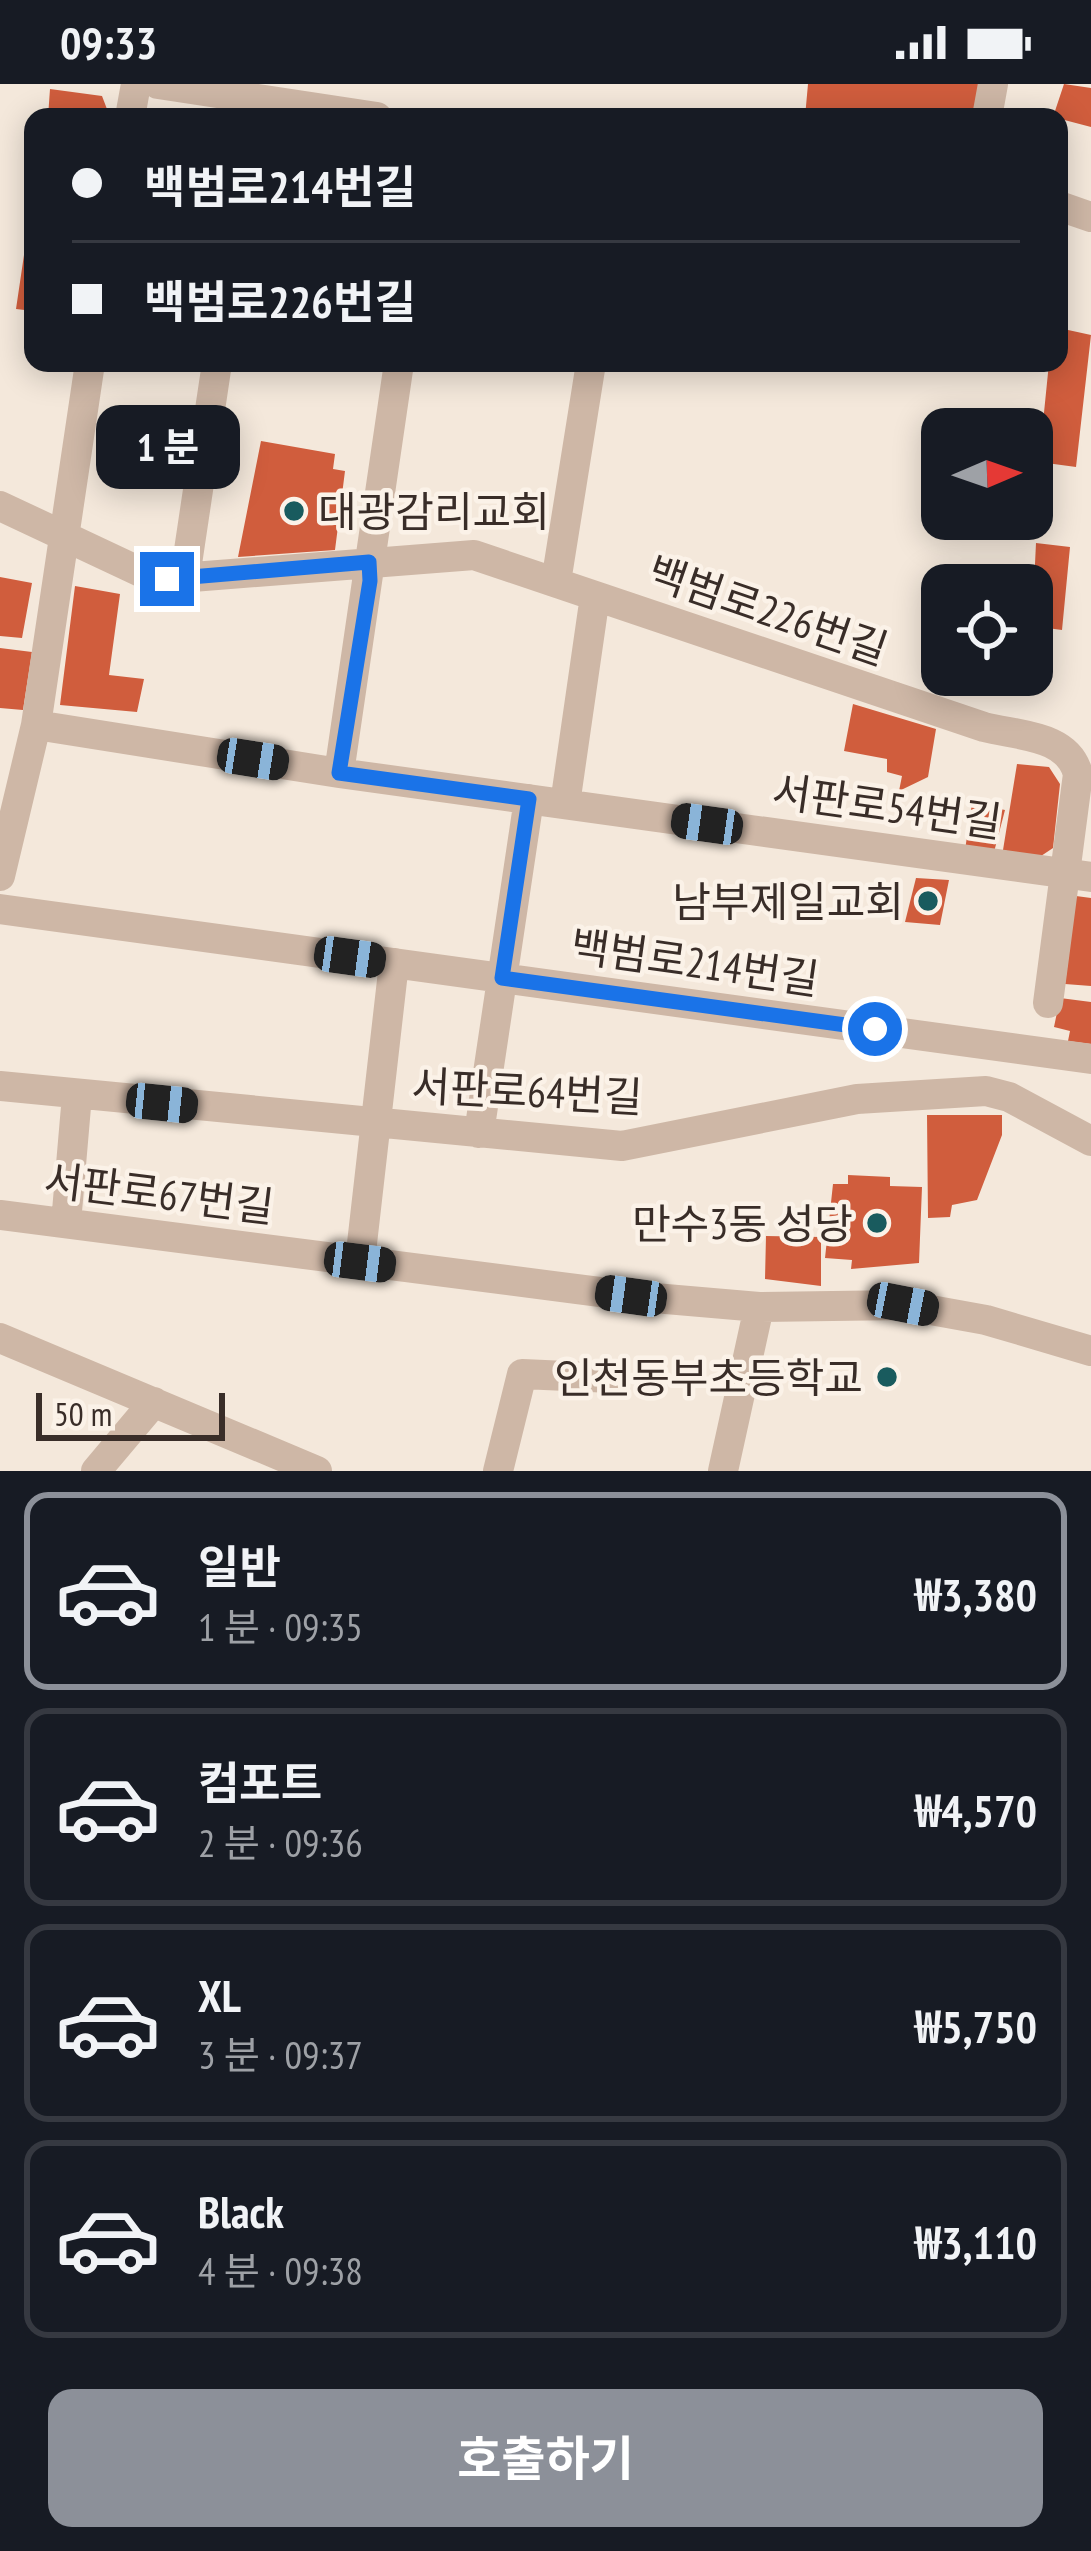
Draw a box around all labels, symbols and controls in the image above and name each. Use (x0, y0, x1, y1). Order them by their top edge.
text: 09:33 (60, 13, 157, 71)
text: 백범로214번길 (144, 157, 416, 215)
text: 백범로226번길 (144, 272, 416, 330)
callout: 1 분 (95, 405, 239, 489)
north arrow (921, 408, 1053, 540)
map controls (921, 408, 1053, 696)
text: 1 분 (137, 421, 199, 472)
place label: 대광감리교회 (318, 484, 550, 539)
marker: 대광감리교회 (281, 498, 307, 524)
street label: 백범로226번길 (641, 543, 895, 677)
route end (140, 552, 194, 606)
button: locate (921, 564, 1053, 696)
car (215, 736, 291, 782)
street label: 서판로54번길 (769, 763, 1005, 849)
car (669, 801, 745, 847)
place label: 남부제일교회 (672, 874, 904, 929)
marker: 남부제일교회 (915, 888, 941, 914)
street label: 백범로214번길 (567, 917, 823, 1007)
car (312, 934, 388, 980)
route start (848, 1002, 902, 1056)
street label: 서판로64번길 (410, 1057, 644, 1125)
car (124, 1081, 200, 1125)
street label: 서판로67번길 (41, 1152, 277, 1234)
place label: 만수3동 성당 (632, 1196, 853, 1251)
marker: 만수3동 성당 (864, 1210, 890, 1236)
car (322, 1240, 398, 1284)
car (593, 1273, 669, 1319)
car (864, 1279, 942, 1329)
place label: 인천동부초등학교 (554, 1350, 863, 1405)
marker: 인천동부초등학교 (874, 1364, 900, 1390)
scale bar (36, 1387, 225, 1440)
text: 50 m (54, 1392, 112, 1435)
icon: car (54, 1537, 162, 1645)
text: 일반 (198, 1537, 281, 1595)
text: ₩3,380 (915, 1565, 1037, 1623)
text: 1 분 · 09:35 (198, 1601, 363, 1652)
icon: car (54, 1753, 162, 1861)
text: 컴포트 (198, 1753, 322, 1811)
text: ₩4,570 (915, 1781, 1037, 1839)
text: 2 분 · 09:36 (198, 1817, 363, 1868)
text: XL (198, 1966, 241, 2024)
icon: car (54, 1969, 162, 2077)
text: ₩5,750 (915, 1997, 1037, 2055)
text: 3 분 · 09:37 (198, 2029, 363, 2080)
text: Black (198, 2182, 284, 2240)
icon: car (54, 2185, 162, 2293)
text: ₩3,110 (915, 2213, 1037, 2271)
text: 4 분 · 09:38 (198, 2245, 363, 2296)
button: 호출하기 (48, 2389, 1043, 2527)

